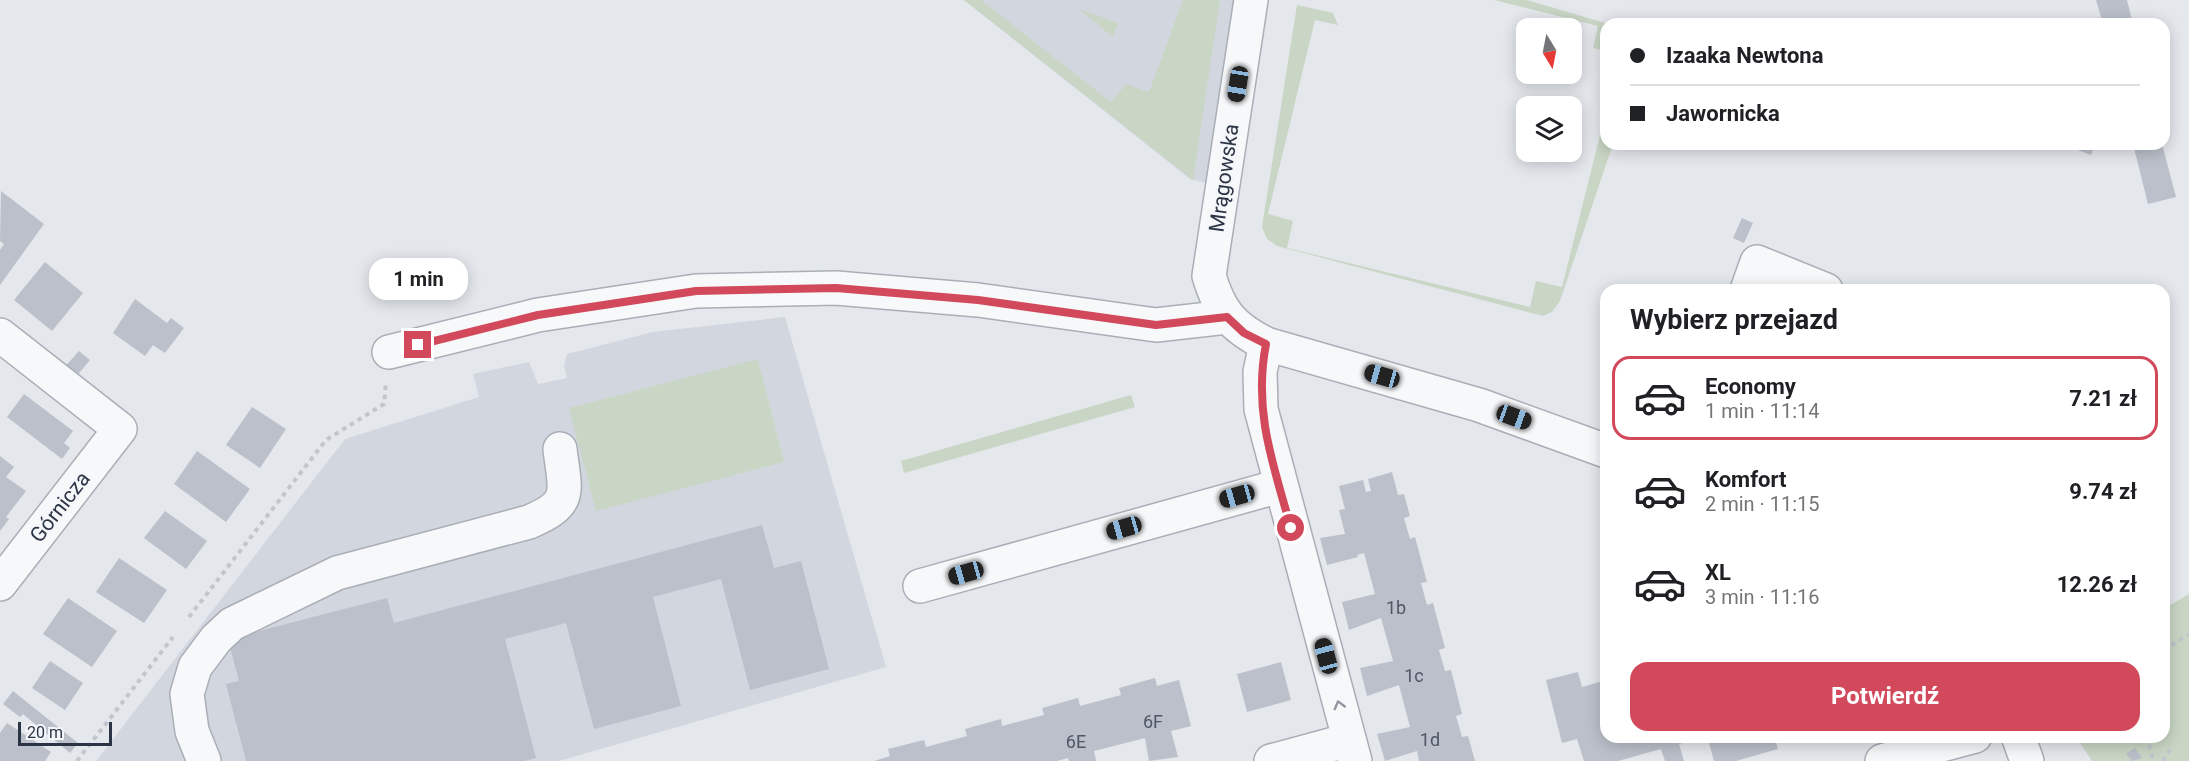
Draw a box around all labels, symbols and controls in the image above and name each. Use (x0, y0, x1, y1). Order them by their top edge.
north arrow (1516, 18, 1582, 84)
map controls (1516, 18, 1582, 162)
text: Izaaka Newtona (1666, 43, 1823, 68)
car (1226, 65, 1250, 103)
button: layers (1516, 96, 1582, 162)
text: Jawornicka (1666, 101, 1780, 126)
street label: Mrągowska (1205, 122, 1243, 234)
callout: 1 min (368, 258, 468, 300)
text: 1 min (393, 267, 444, 291)
text: Wybierz przejazd (1630, 304, 1838, 336)
route end (404, 331, 431, 358)
car (1362, 362, 1402, 390)
icon: car (1633, 371, 1687, 425)
text: Economy (1705, 374, 1796, 399)
text: 7.21 zł (2069, 386, 2137, 411)
text: 1 min · 11:14 (1705, 399, 1820, 423)
car (1494, 402, 1534, 432)
icon: car (1633, 464, 1687, 518)
street label: Górnicza (25, 467, 95, 547)
text: Komfort (1705, 467, 1787, 492)
text: 9.74 zł (2069, 479, 2137, 504)
car (1217, 482, 1257, 510)
text: 2 min · 11:15 (1705, 492, 1820, 516)
car (1104, 514, 1144, 542)
route start (1277, 514, 1304, 541)
icon: car (1633, 557, 1687, 611)
car (946, 559, 986, 587)
text: XL (1705, 560, 1731, 585)
text: 12.26 zł (2057, 572, 2137, 597)
text: 3 min · 11:16 (1705, 585, 1820, 609)
house number: 1b (1386, 597, 1406, 618)
car (1313, 636, 1339, 676)
button: Potwierdź (1630, 662, 2140, 731)
house number: 1c (1404, 665, 1424, 686)
one-way arrow (1334, 700, 1347, 710)
house number: 6F (1143, 711, 1163, 732)
scale bar (18, 719, 112, 746)
text: 20 m (27, 723, 63, 742)
house number: 1d (1420, 729, 1440, 750)
house number: 6E (1066, 731, 1086, 752)

